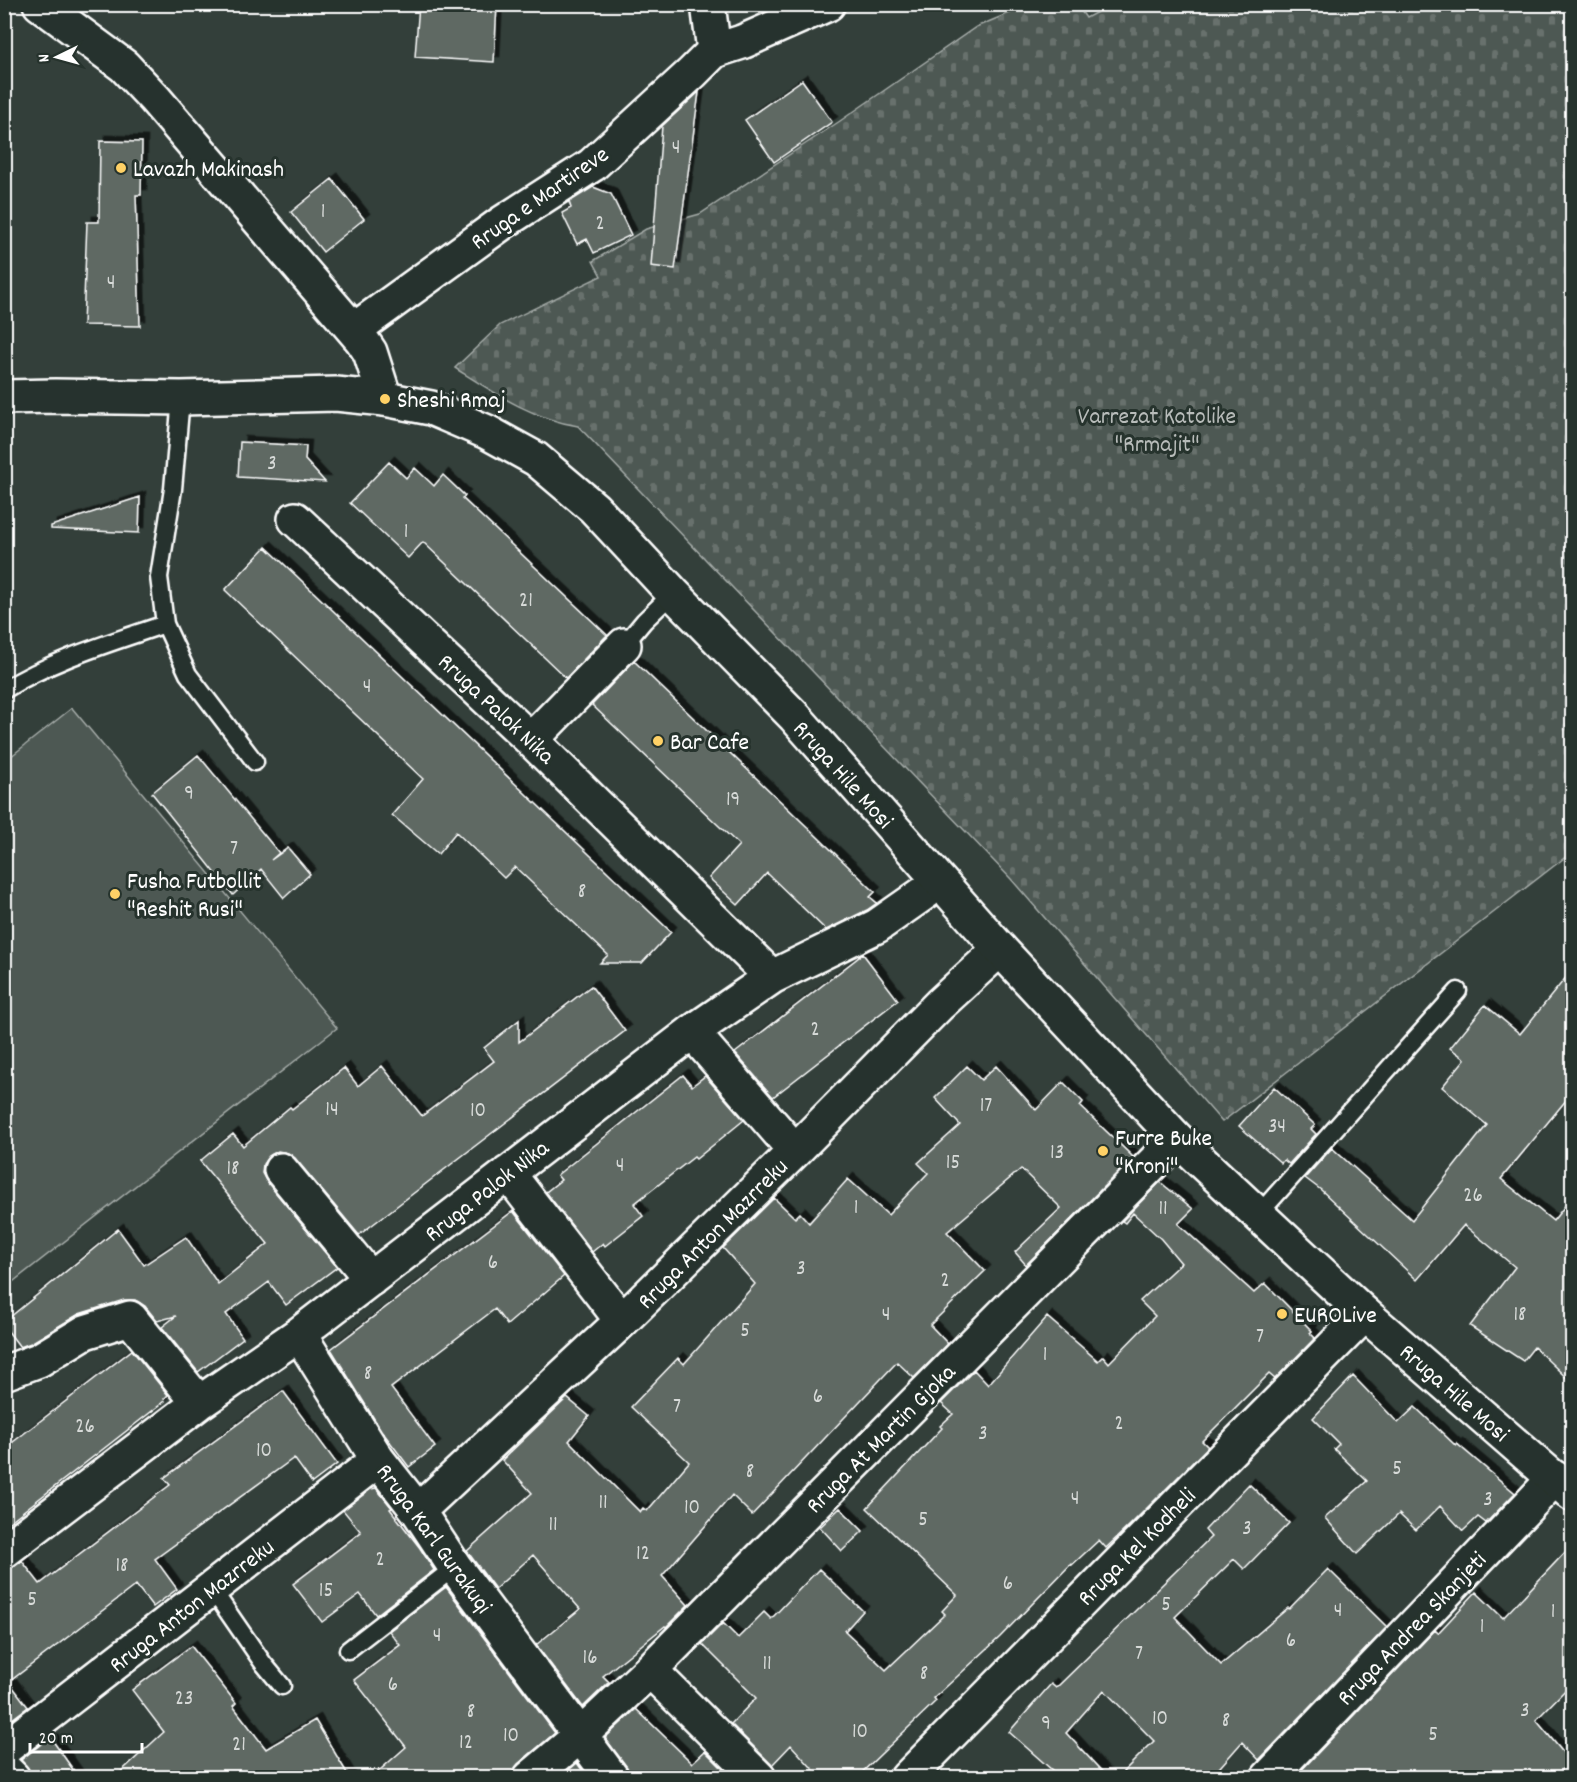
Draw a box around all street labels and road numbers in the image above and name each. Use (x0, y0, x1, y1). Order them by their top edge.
street label: Rruga e Martireve (465, 139, 617, 260)
street label: Rruga Palok Nika (429, 647, 562, 774)
street label: Rruga Hile Mosi (784, 714, 900, 838)
street label: Rruga Palok Nika (419, 1133, 558, 1252)
street label: Rruga Anton Mazrreku (631, 1152, 797, 1318)
street label: Rruga Hile Mosi (1391, 1337, 1515, 1452)
street label: Rruga At Martin Gjoka (799, 1357, 965, 1523)
street label: Rruga Karl Gurakuqi (366, 1458, 499, 1622)
street label: Rruga Kel Kodheli (1071, 1481, 1205, 1615)
street label: Rruga Anton Mazrreku (103, 1532, 283, 1683)
street label: Rruga Andrea Skanjeti (1331, 1545, 1496, 1715)

